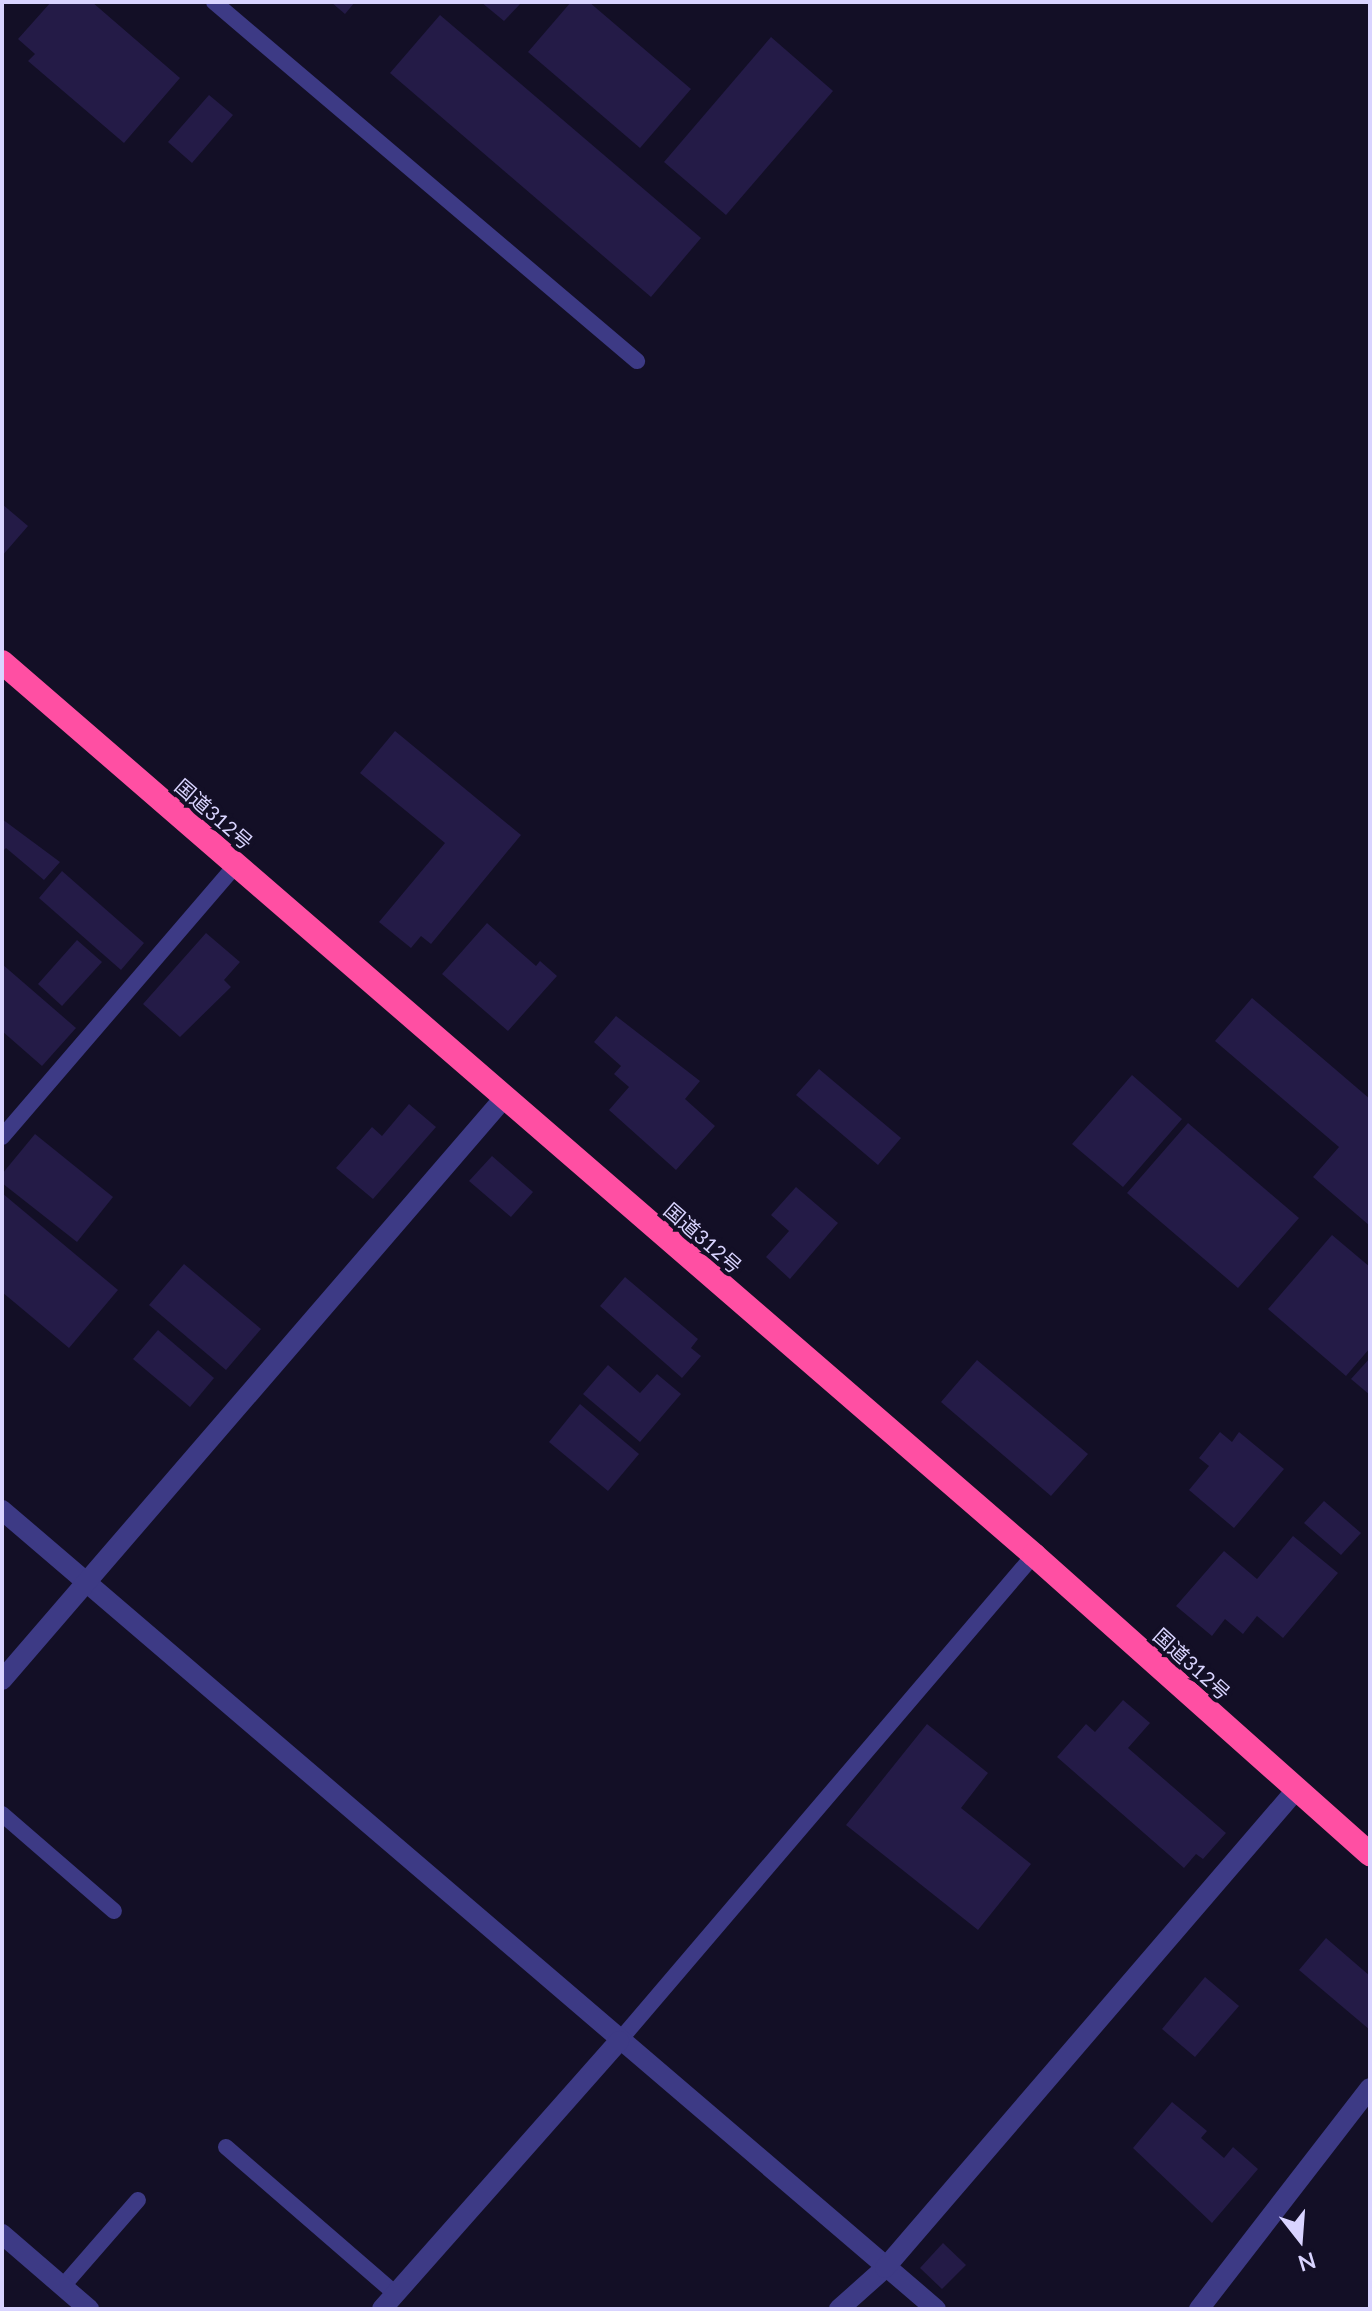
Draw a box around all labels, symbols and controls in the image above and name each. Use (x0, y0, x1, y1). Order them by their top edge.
street label: 国道312号 (170, 774, 258, 854)
street label: 国道312号 (659, 1198, 747, 1278)
street label: 国道312号 (1149, 1623, 1235, 1705)
north arrow (1260, 2199, 1340, 2279)
text: N (1295, 2247, 1319, 2278)

